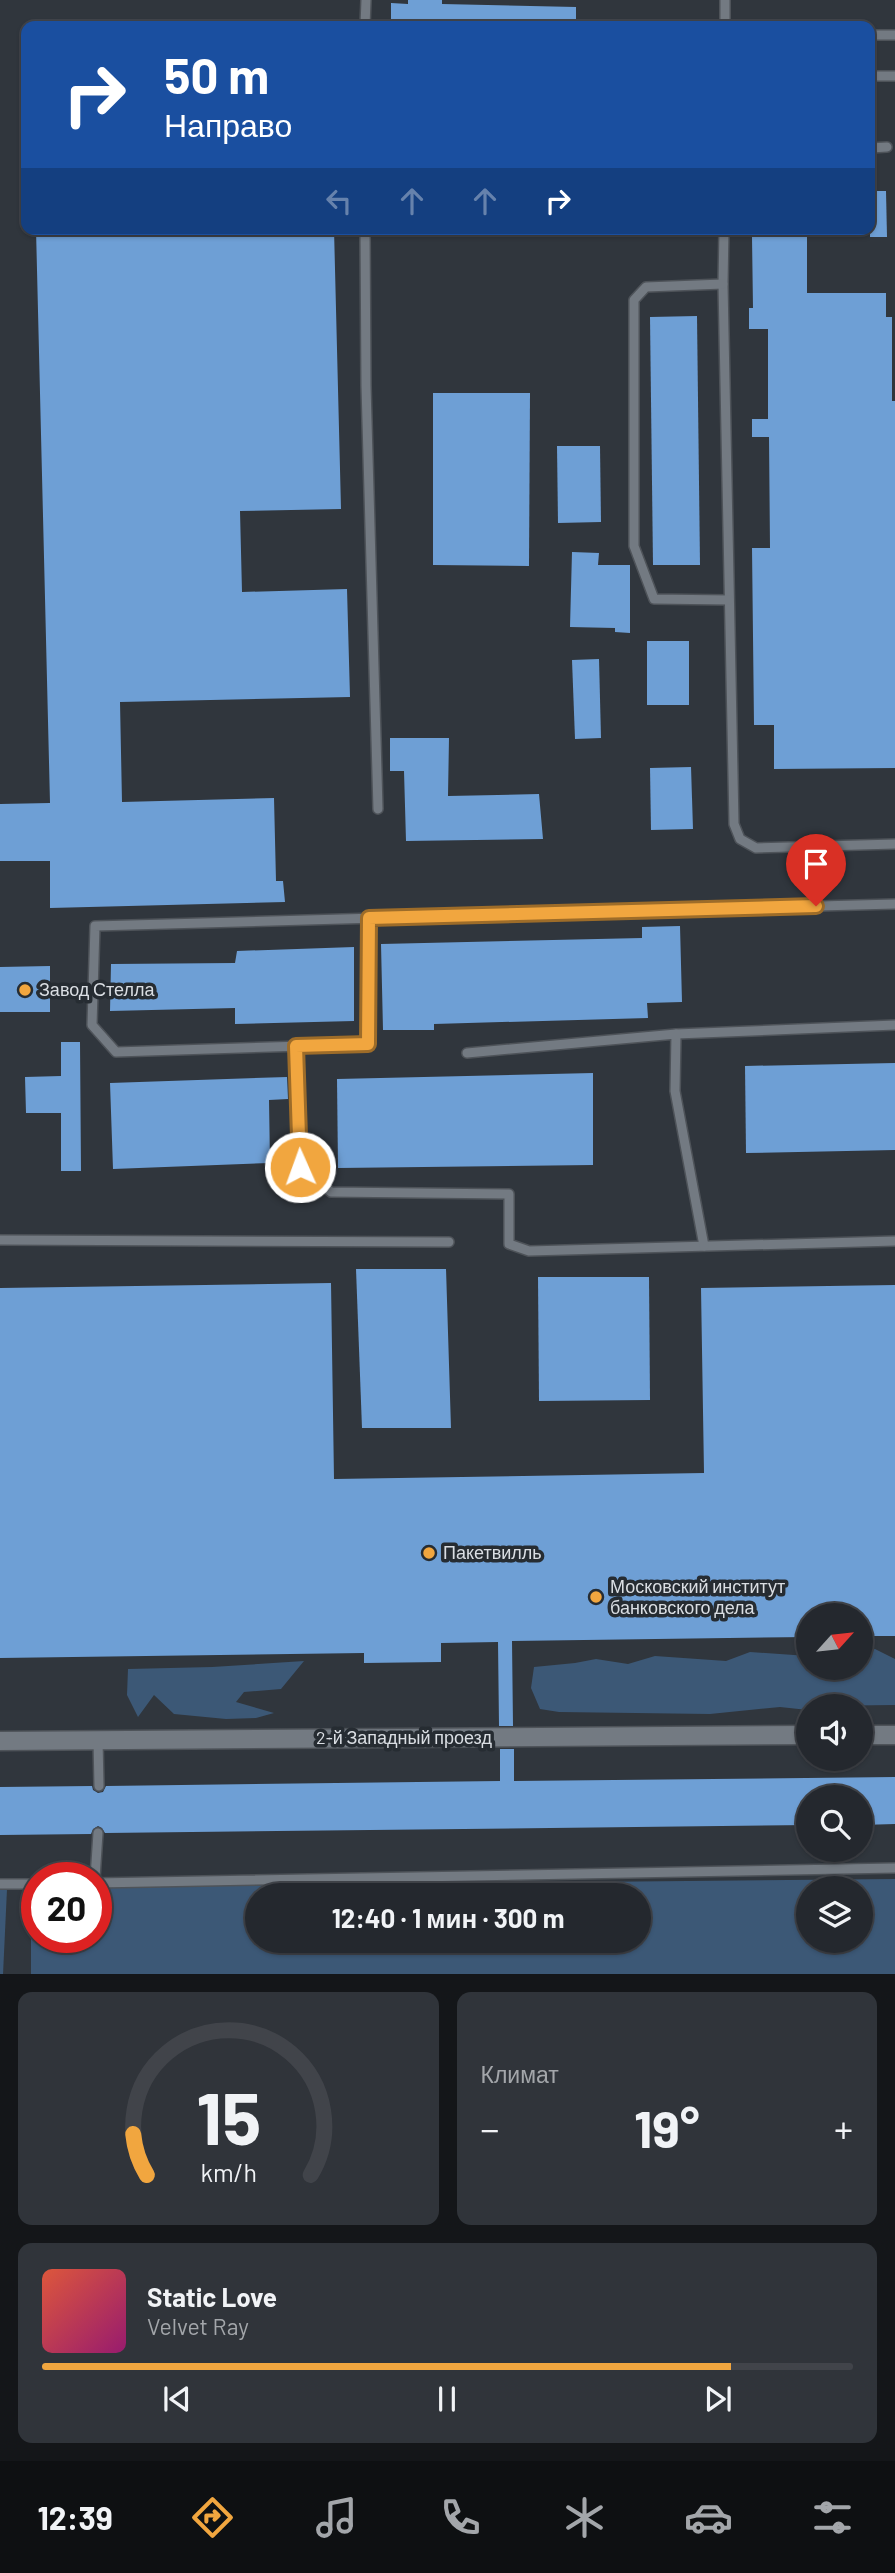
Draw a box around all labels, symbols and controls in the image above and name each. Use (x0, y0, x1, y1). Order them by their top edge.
text: 50 m (164, 45, 269, 104)
icon: right (49, 49, 140, 140)
text: Направо (164, 105, 292, 143)
icon: left (320, 182, 358, 220)
icon: ahead (393, 182, 431, 220)
icon: ahead (466, 182, 504, 220)
icon: right (539, 182, 577, 220)
pin (786, 834, 846, 906)
icon: arrive (797, 845, 835, 883)
place label: Завод Стелла (39, 978, 155, 1000)
marker: Завод Стелла (17, 982, 33, 998)
position arrow (263, 1130, 337, 1204)
place label: Пакетвилль (443, 1541, 542, 1563)
marker: Пакетвилль (421, 1545, 437, 1561)
place label: Московский институт банковского дела (610, 1575, 785, 1618)
marker: Московский институт банковского дела (588, 1589, 604, 1605)
north arrow (796, 1603, 873, 1680)
map controls (796, 1603, 873, 1953)
button: sound (796, 1694, 873, 1771)
street label: 2-й Западный проезд (316, 1726, 492, 1748)
button: search (796, 1785, 873, 1862)
speed limit sign: 20 (21, 1862, 112, 1953)
button: layers (796, 1876, 873, 1953)
text: 12:40 · 1 мин · 300 m (332, 1902, 564, 1933)
text: Климат (481, 2060, 559, 2088)
text: 15 (196, 2072, 261, 2160)
text: 19° (634, 2096, 700, 2158)
text: − (481, 2105, 500, 2151)
text: + (834, 2105, 853, 2151)
text: km/h (200, 2156, 257, 2186)
text: Static Love (147, 2281, 277, 2312)
text: Velvet Ray (147, 2312, 249, 2340)
icon: previous (158, 2380, 196, 2418)
icon: pause (428, 2380, 466, 2418)
icon: next (699, 2380, 737, 2418)
icon: directions (188, 2493, 237, 2542)
icon: music (312, 2493, 361, 2542)
icon: phone (436, 2493, 485, 2542)
icon: climate (560, 2493, 609, 2542)
icon: car (684, 2493, 733, 2542)
icon: filters (808, 2493, 857, 2542)
text: 12:39 (38, 2498, 113, 2536)

